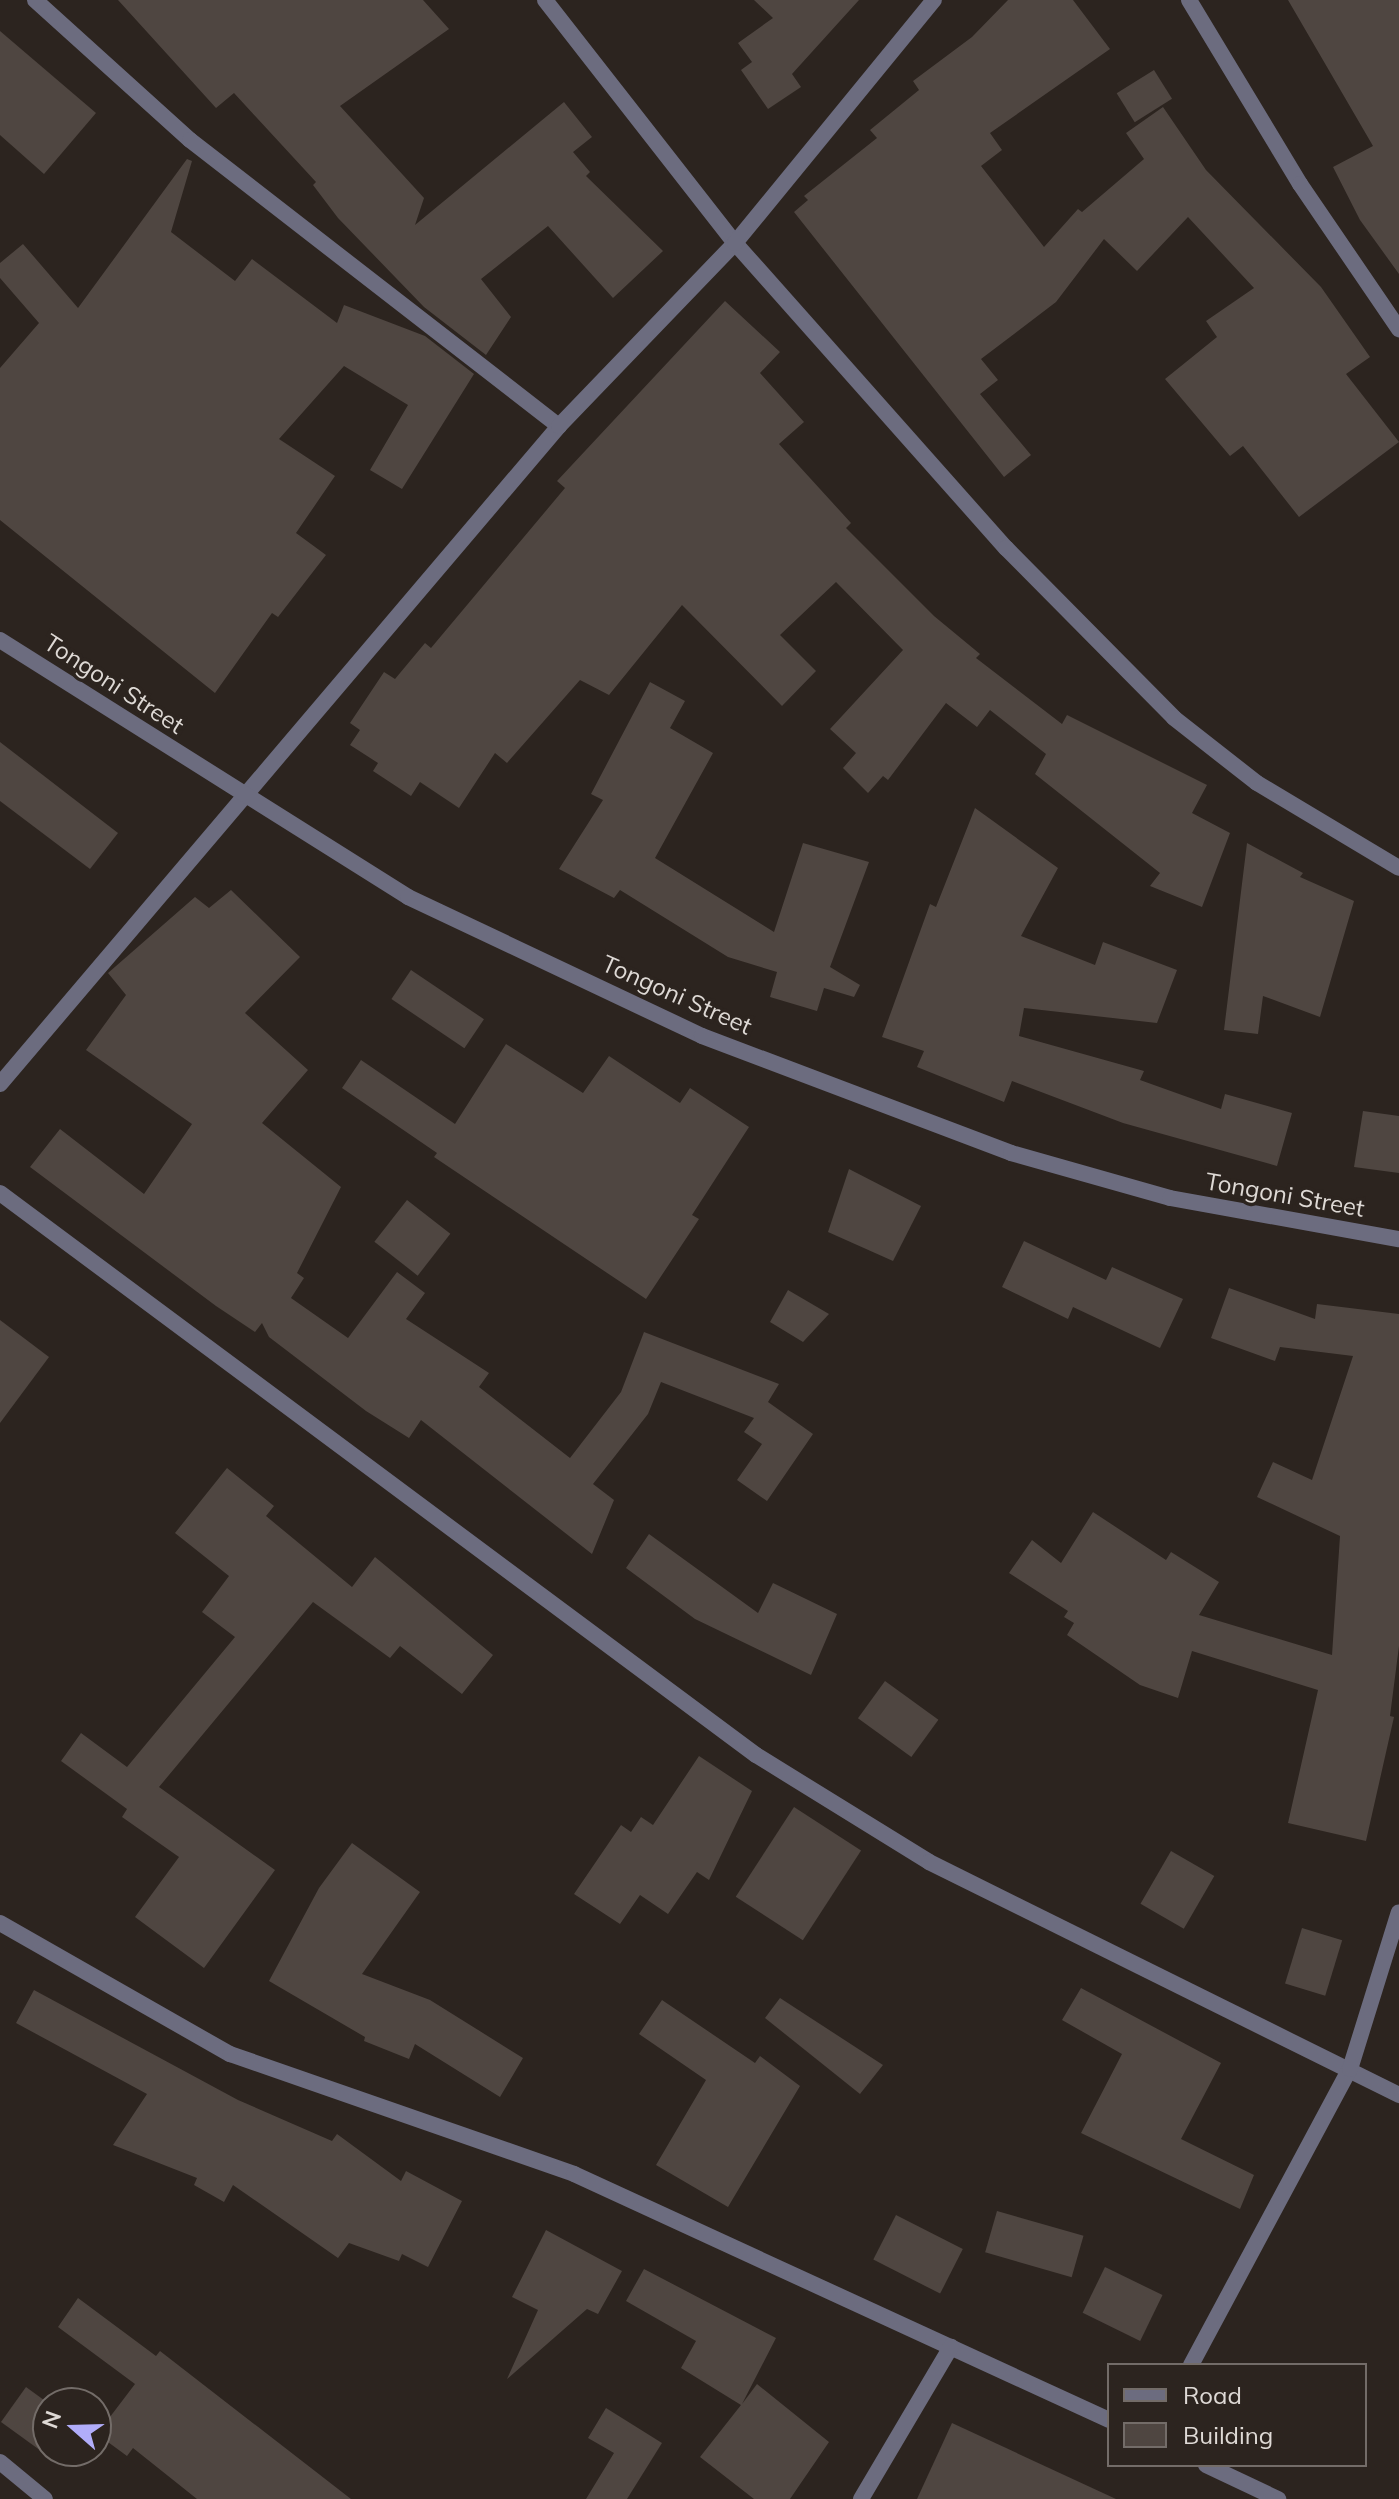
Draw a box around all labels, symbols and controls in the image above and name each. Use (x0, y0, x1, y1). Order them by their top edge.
street label: Tongoni Street (39, 628, 189, 740)
street label: Tongoni Street (598, 949, 756, 1041)
street label: Tongoni Street (1203, 1167, 1367, 1223)
legend (1107, 2363, 1367, 2467)
text: Road (1183, 2380, 1242, 2410)
north arrow (32, 2387, 112, 2467)
text: N (35, 2407, 67, 2432)
text: Building (1183, 2420, 1273, 2450)

